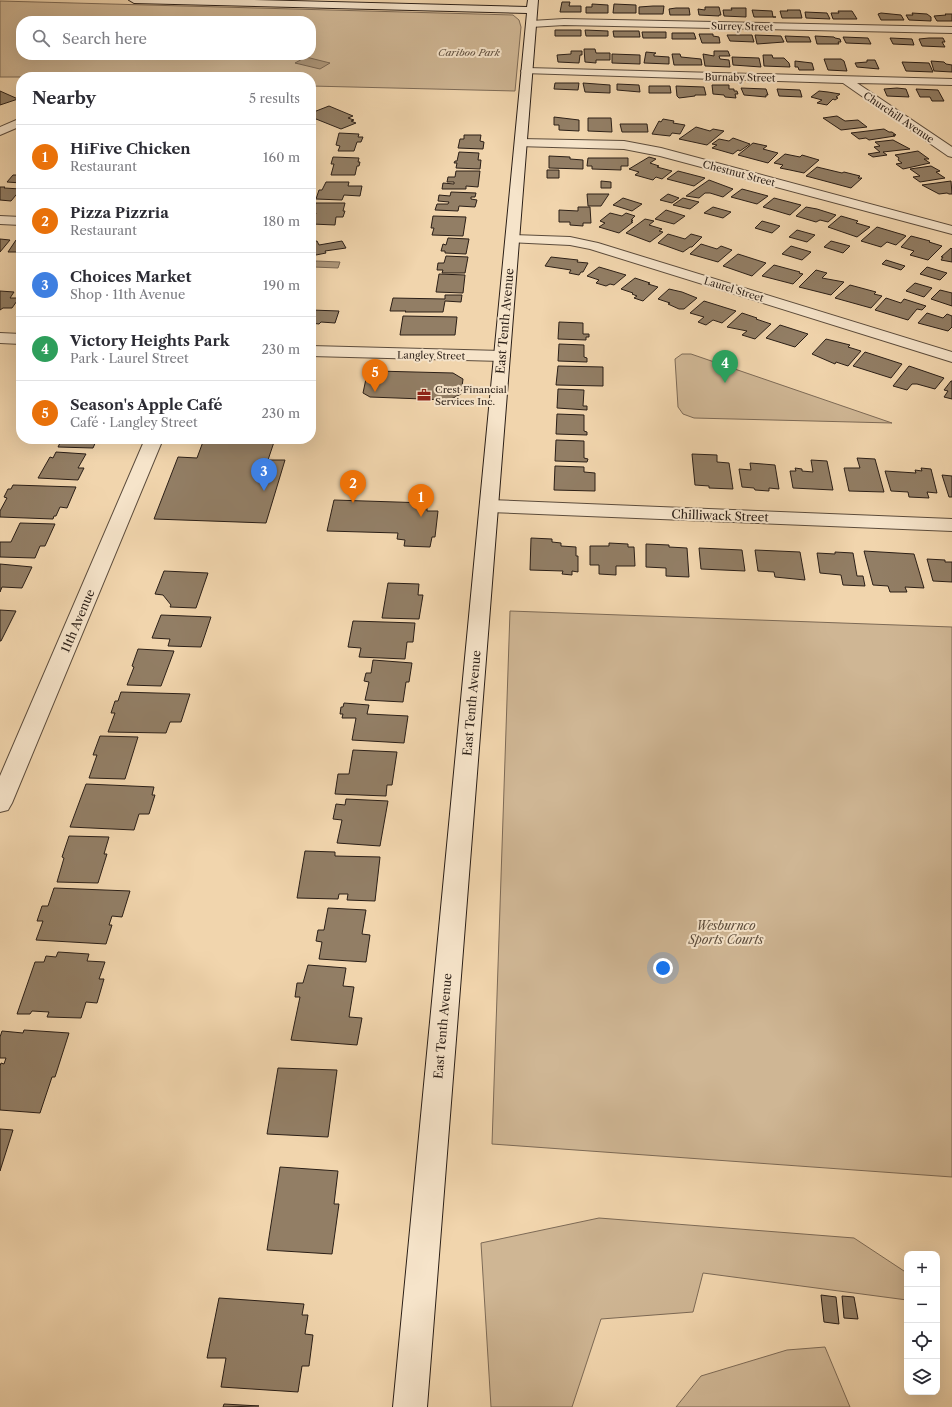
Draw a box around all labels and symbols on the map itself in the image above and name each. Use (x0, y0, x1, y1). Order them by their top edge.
street label: Surrey Street (711, 19, 774, 34)
park label: Cariboo Park (438, 46, 501, 59)
street label: Burnaby Street (704, 70, 776, 85)
street label: Churchill Avenue (861, 89, 937, 146)
street label: Chestnut Street (701, 158, 777, 190)
street label: East Tenth Avenue (492, 267, 517, 374)
street label: Laurel Street (702, 274, 766, 305)
street label: Langley Street (397, 348, 466, 363)
pin: 4 (712, 350, 738, 383)
pin: 5 (362, 359, 388, 392)
place label: Crest Financial Services Inc. (435, 383, 507, 408)
office icon: Crest Financial Services Inc. (416, 387, 432, 403)
pin: 3 (251, 458, 277, 491)
pin: 2 (340, 470, 366, 503)
pin: 1 (408, 484, 434, 517)
street label: Chilliwack Street (671, 506, 770, 525)
street label: 11th Avenue (58, 587, 98, 655)
street label: East Tenth Avenue (459, 649, 484, 756)
park label: Wesburnco Sports Courts (687, 918, 764, 947)
your location (653, 958, 673, 978)
street label: East Tenth Avenue (430, 972, 455, 1079)

